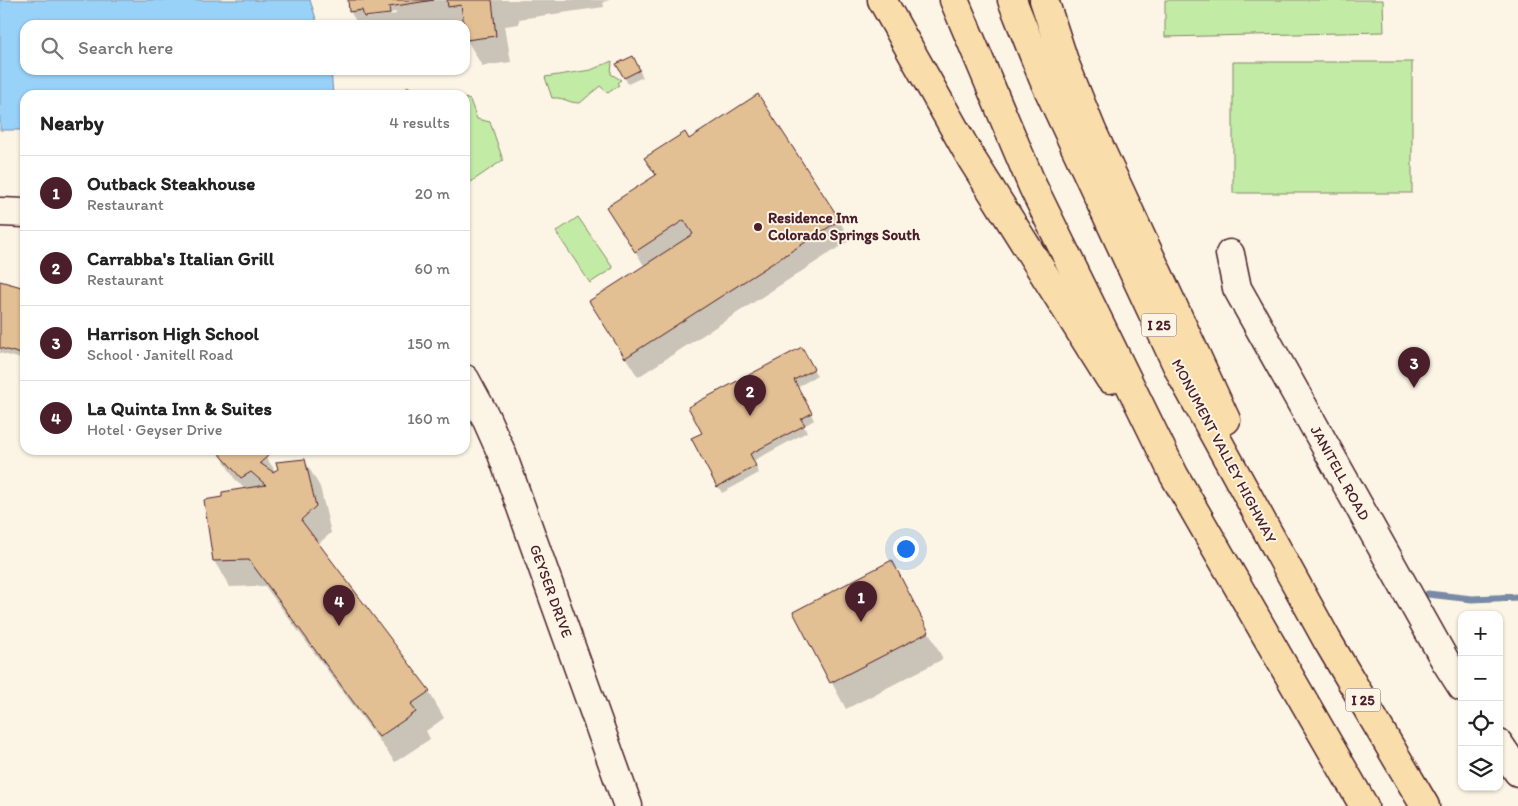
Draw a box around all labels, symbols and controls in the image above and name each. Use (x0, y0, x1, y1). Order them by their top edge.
search box (20, 20, 470, 75)
icon: search (38, 34, 66, 62)
text: Search here (78, 36, 173, 59)
text: Nearby (40, 110, 104, 135)
text: 4 results (389, 113, 450, 132)
text: Outback Steakhouse (87, 172, 255, 195)
text: 1 (52, 184, 60, 203)
text: 20 m (415, 184, 450, 203)
text: Restaurant (87, 195, 164, 214)
place label: Residence Inn Colorado Springs South (768, 209, 921, 245)
marker: Residence Inn Colorado Springs South (752, 221, 764, 233)
text: Carrabba's Italian Grill (87, 247, 274, 270)
text: 2 (52, 259, 60, 278)
text: 60 m (415, 259, 450, 278)
text: Restaurant (87, 270, 164, 289)
road number: I 25 (1142, 314, 1176, 336)
text: Harrison High School (87, 322, 259, 345)
text: 3 (52, 334, 60, 353)
text: 150 m (407, 334, 450, 353)
text: School · Janitell Road (87, 345, 233, 364)
pin: 3 (1398, 347, 1430, 388)
street label: MONUMENT VALLEY HIGHWAY (1168, 356, 1281, 547)
pin: 2 (734, 375, 766, 416)
text: La Quinta Inn & Suites (87, 397, 272, 420)
text: 4 (51, 409, 61, 428)
text: 160 m (407, 409, 450, 428)
text: Hotel · Geyser Drive (87, 420, 222, 439)
street label: JANITELL ROAD (1307, 422, 1374, 524)
your location (893, 536, 919, 562)
street label: GEYSER DRIVE (526, 542, 576, 640)
pin: 1 (845, 581, 877, 622)
pin: 4 (323, 585, 355, 626)
map controls (1458, 611, 1503, 791)
button: + (1458, 611, 1503, 656)
button: − (1458, 656, 1503, 701)
road number: I 25 (1346, 688, 1380, 712)
button: locate (1458, 701, 1503, 746)
button: layers (1458, 746, 1503, 791)

